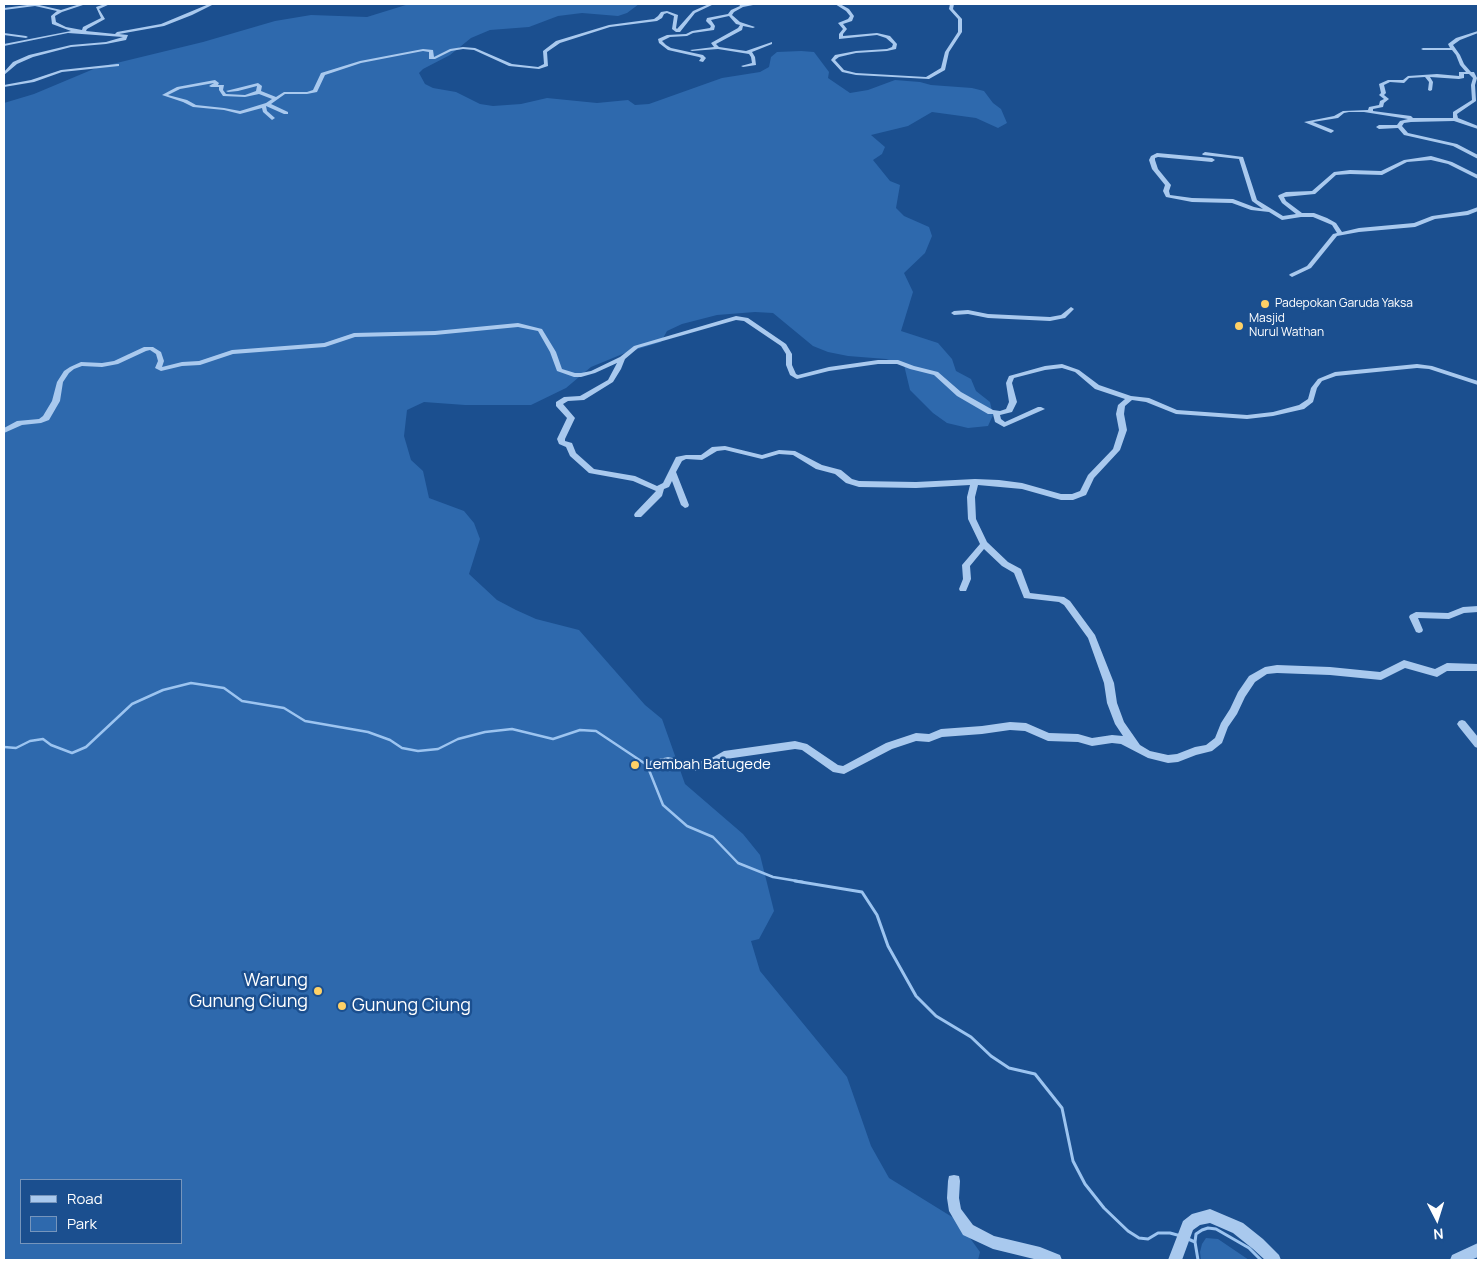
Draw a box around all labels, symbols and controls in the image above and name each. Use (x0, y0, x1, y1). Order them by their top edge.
place label: Padepokan Garuda Yaksa (1275, 297, 1413, 311)
marker: Padepokan Garuda Yaksa (1259, 298, 1271, 310)
place label: Masjid Nurul Wathan (1249, 312, 1324, 340)
marker: Masjid Nurul Wathan (1233, 320, 1245, 332)
place label: Lembah Batugede (645, 756, 771, 774)
marker: Lembah Batugede (629, 759, 641, 771)
place label: Warung Gunung Ciung (189, 970, 308, 1012)
marker: Warung Gunung Ciung (312, 985, 324, 997)
place label: Gunung Ciung (352, 995, 471, 1017)
marker: Gunung Ciung (336, 1000, 348, 1012)
legend (20, 1179, 182, 1244)
text: Road (67, 1188, 103, 1209)
north arrow (1412, 1194, 1462, 1244)
text: Park (67, 1213, 97, 1234)
text: N (1433, 1225, 1444, 1244)

